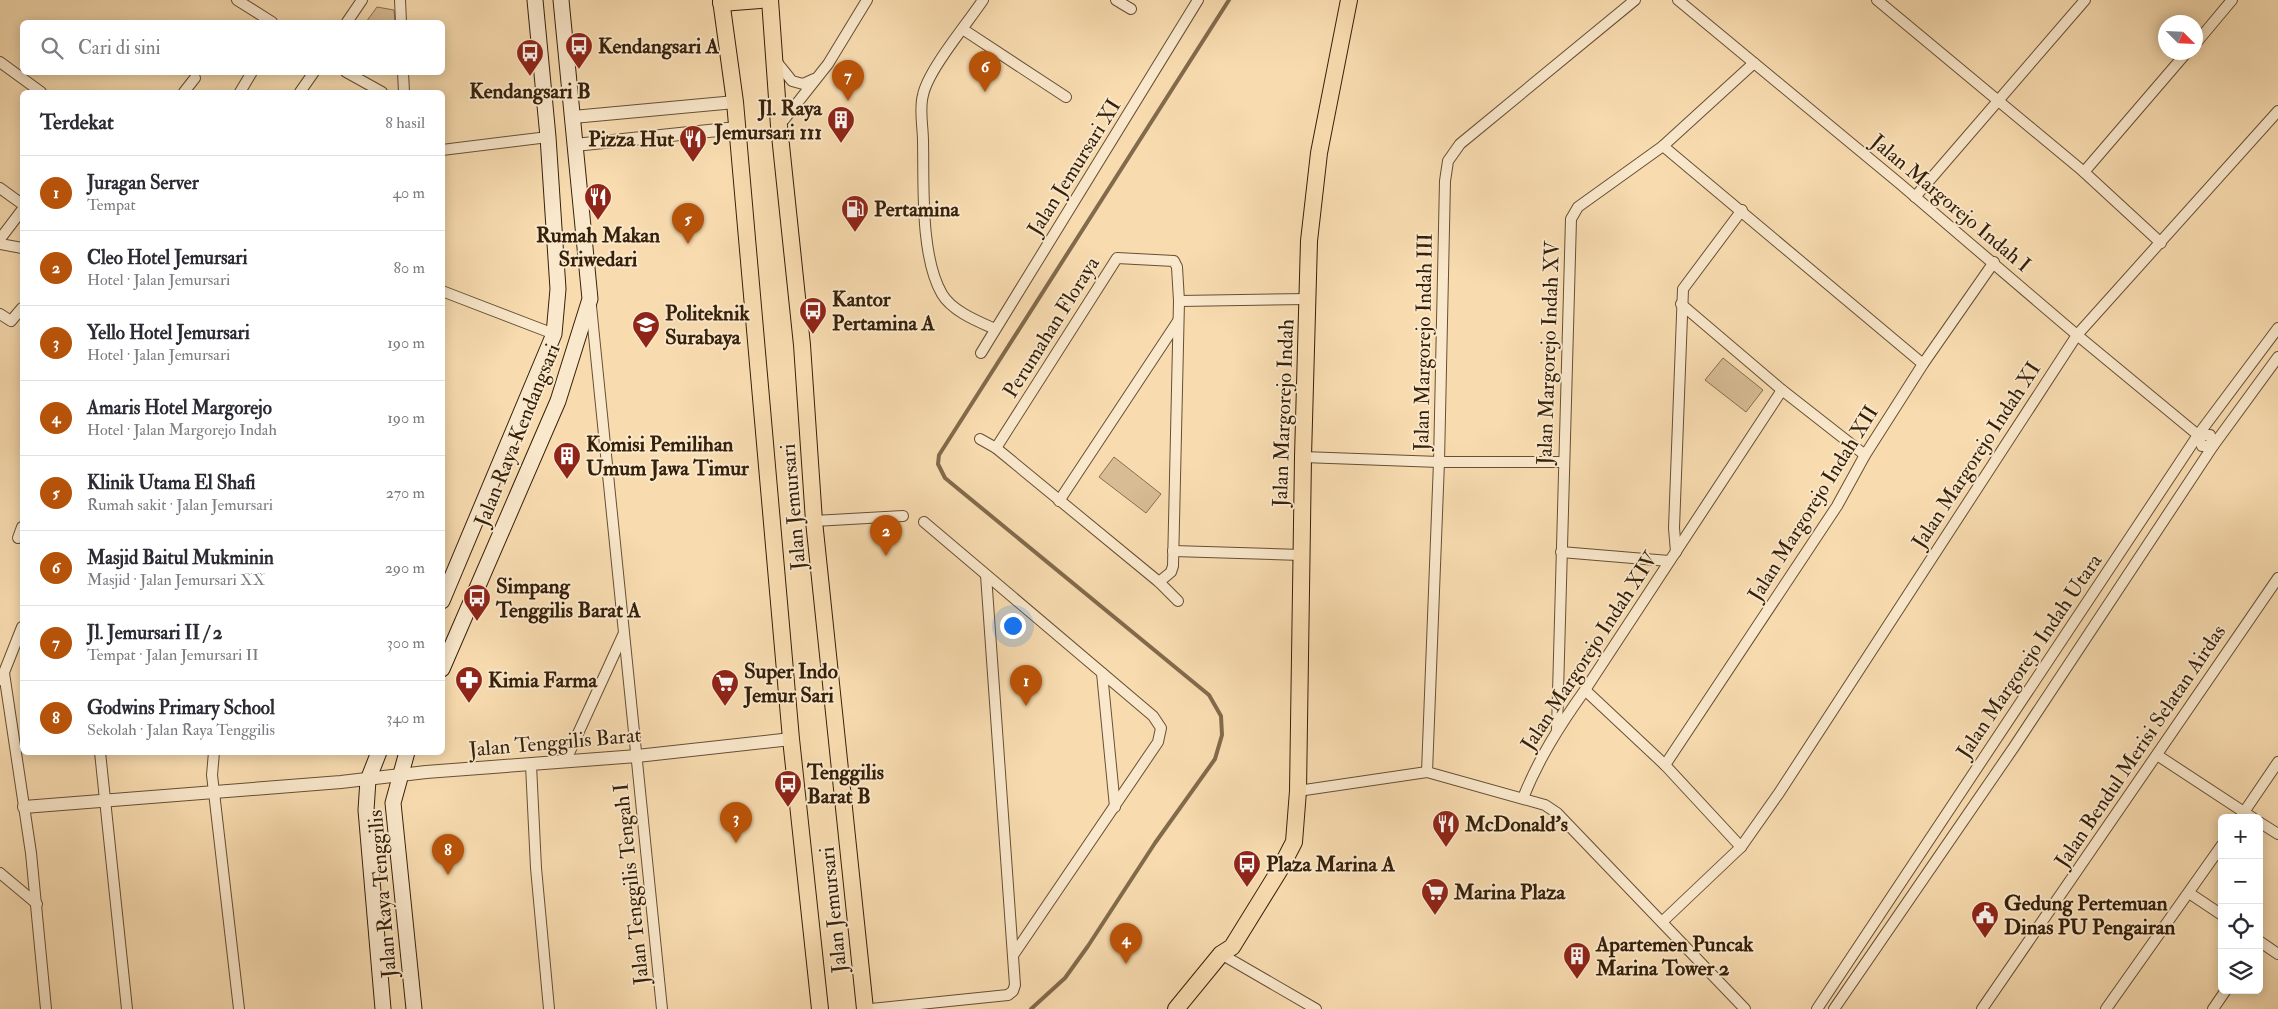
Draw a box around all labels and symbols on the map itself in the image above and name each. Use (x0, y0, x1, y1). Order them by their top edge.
north arrow (2158, 15, 2203, 60)
bus stop icon: Kendangsari A (564, 31, 594, 70)
place label: Kendangsari A (598, 33, 720, 60)
bus stop icon: Kendangsari B (515, 38, 545, 77)
pin: 6 (969, 51, 1001, 92)
pin: 7 (832, 60, 864, 101)
place label: Kendangsari B (469, 78, 591, 105)
street label: Jalan Jemursari XI (1021, 94, 1127, 241)
place label: Jl. Raya Jemursari 111 (713, 95, 823, 146)
building icon: Jl. Raya Jemursari 111 (826, 105, 856, 144)
restaurant icon: Pizza Hut (678, 124, 708, 163)
place label: Pizza Hut (588, 126, 674, 153)
street label: Jalan Margorejo Indah I (1864, 128, 2036, 278)
restaurant icon: Rumah Makan Sriwedari (583, 182, 613, 221)
fuel station icon: Pertamina (840, 194, 870, 233)
place label: Pertamina (874, 196, 960, 223)
pin: 5 (672, 203, 704, 244)
place label: Rumah Makan Sriwedari (536, 222, 660, 273)
street label: Jalan Margorejo Indah III (1408, 233, 1439, 452)
street label: Jalan Margorejo Indah XV (1531, 240, 1566, 466)
street label: Perumahan Floraya (997, 251, 1106, 403)
place label: Kantor Pertamina A (832, 286, 936, 337)
bus stop icon: Kantor Pertamina A (798, 296, 828, 335)
place label: Politeknik Surabaya (665, 300, 751, 351)
school or university icon: Politeknik Surabaya (631, 310, 661, 349)
street label: Jalan Margorejo Indah (1267, 319, 1300, 509)
street label: Jalan Raya Kendangsari (468, 339, 567, 532)
street label: Jalan Margorejo Indah XI (1905, 357, 2047, 555)
street label: Jalan Margorejo Indah XII (1742, 400, 1885, 607)
place label: Komisi Pemilihan Umum Jawa Timur (586, 431, 750, 482)
building icon: Komisi Pemilihan Umum Jawa Timur (552, 441, 582, 480)
street label: Jalan Jemursari (774, 442, 813, 572)
pin: 2 (870, 515, 902, 556)
street label: Jalan Margorejo Indah XIV (1514, 546, 1665, 757)
street label: Jalan Margorejo Indah Utara (1950, 548, 2108, 765)
place label: Simpang Tenggilis Barat A (495, 573, 641, 624)
bus stop icon: Simpang Tenggilis Barat A (462, 583, 492, 622)
your location (1000, 613, 1026, 639)
street label: Jalan Bendul Merisi Selatan Airdas (2048, 620, 2232, 874)
place label: Super Indo Jemur Sari (743, 658, 838, 709)
pharmacy icon: Kimia Farma (454, 665, 484, 704)
pin: 1 (1010, 665, 1042, 706)
place label: Kimia Farma (488, 667, 599, 694)
supermarket icon: Super Indo Jemur Sari (710, 668, 740, 707)
street label: Jalan Tenggilis Barat (467, 721, 643, 764)
place label: Tenggilis Barat B (806, 759, 884, 810)
bus stop icon: Tenggilis Barat B (773, 769, 803, 808)
street label: Jalan Tenggilis Tengah I (607, 782, 656, 987)
pin: 3 (720, 802, 752, 843)
street label: Jalan Raya Tenggilis (362, 809, 403, 980)
restaurant icon: McDonald's (1431, 809, 1461, 848)
place label: McDonald's (1464, 811, 1568, 838)
pin: 8 (432, 834, 464, 875)
street label: Jalan Jemursari (813, 845, 854, 975)
bus stop icon: Plaza Marina A (1232, 849, 1262, 888)
place label: Plaza Marina A (1266, 851, 1396, 878)
supermarket icon: Marina Plaza (1420, 877, 1450, 916)
place label: Marina Plaza (1453, 879, 1567, 906)
place label: Gedung Pertemuan Dinas PU Pengairan (2004, 890, 2175, 941)
public building icon: Gedung Pertemuan Dinas PU Pengairan (1970, 900, 2000, 939)
pin: 4 (1110, 923, 1142, 964)
place label: Apartemen Puncak Marina Tower 2 (1595, 931, 1754, 982)
building icon: Apartemen Puncak Marina Tower 2 (1562, 941, 1592, 980)

